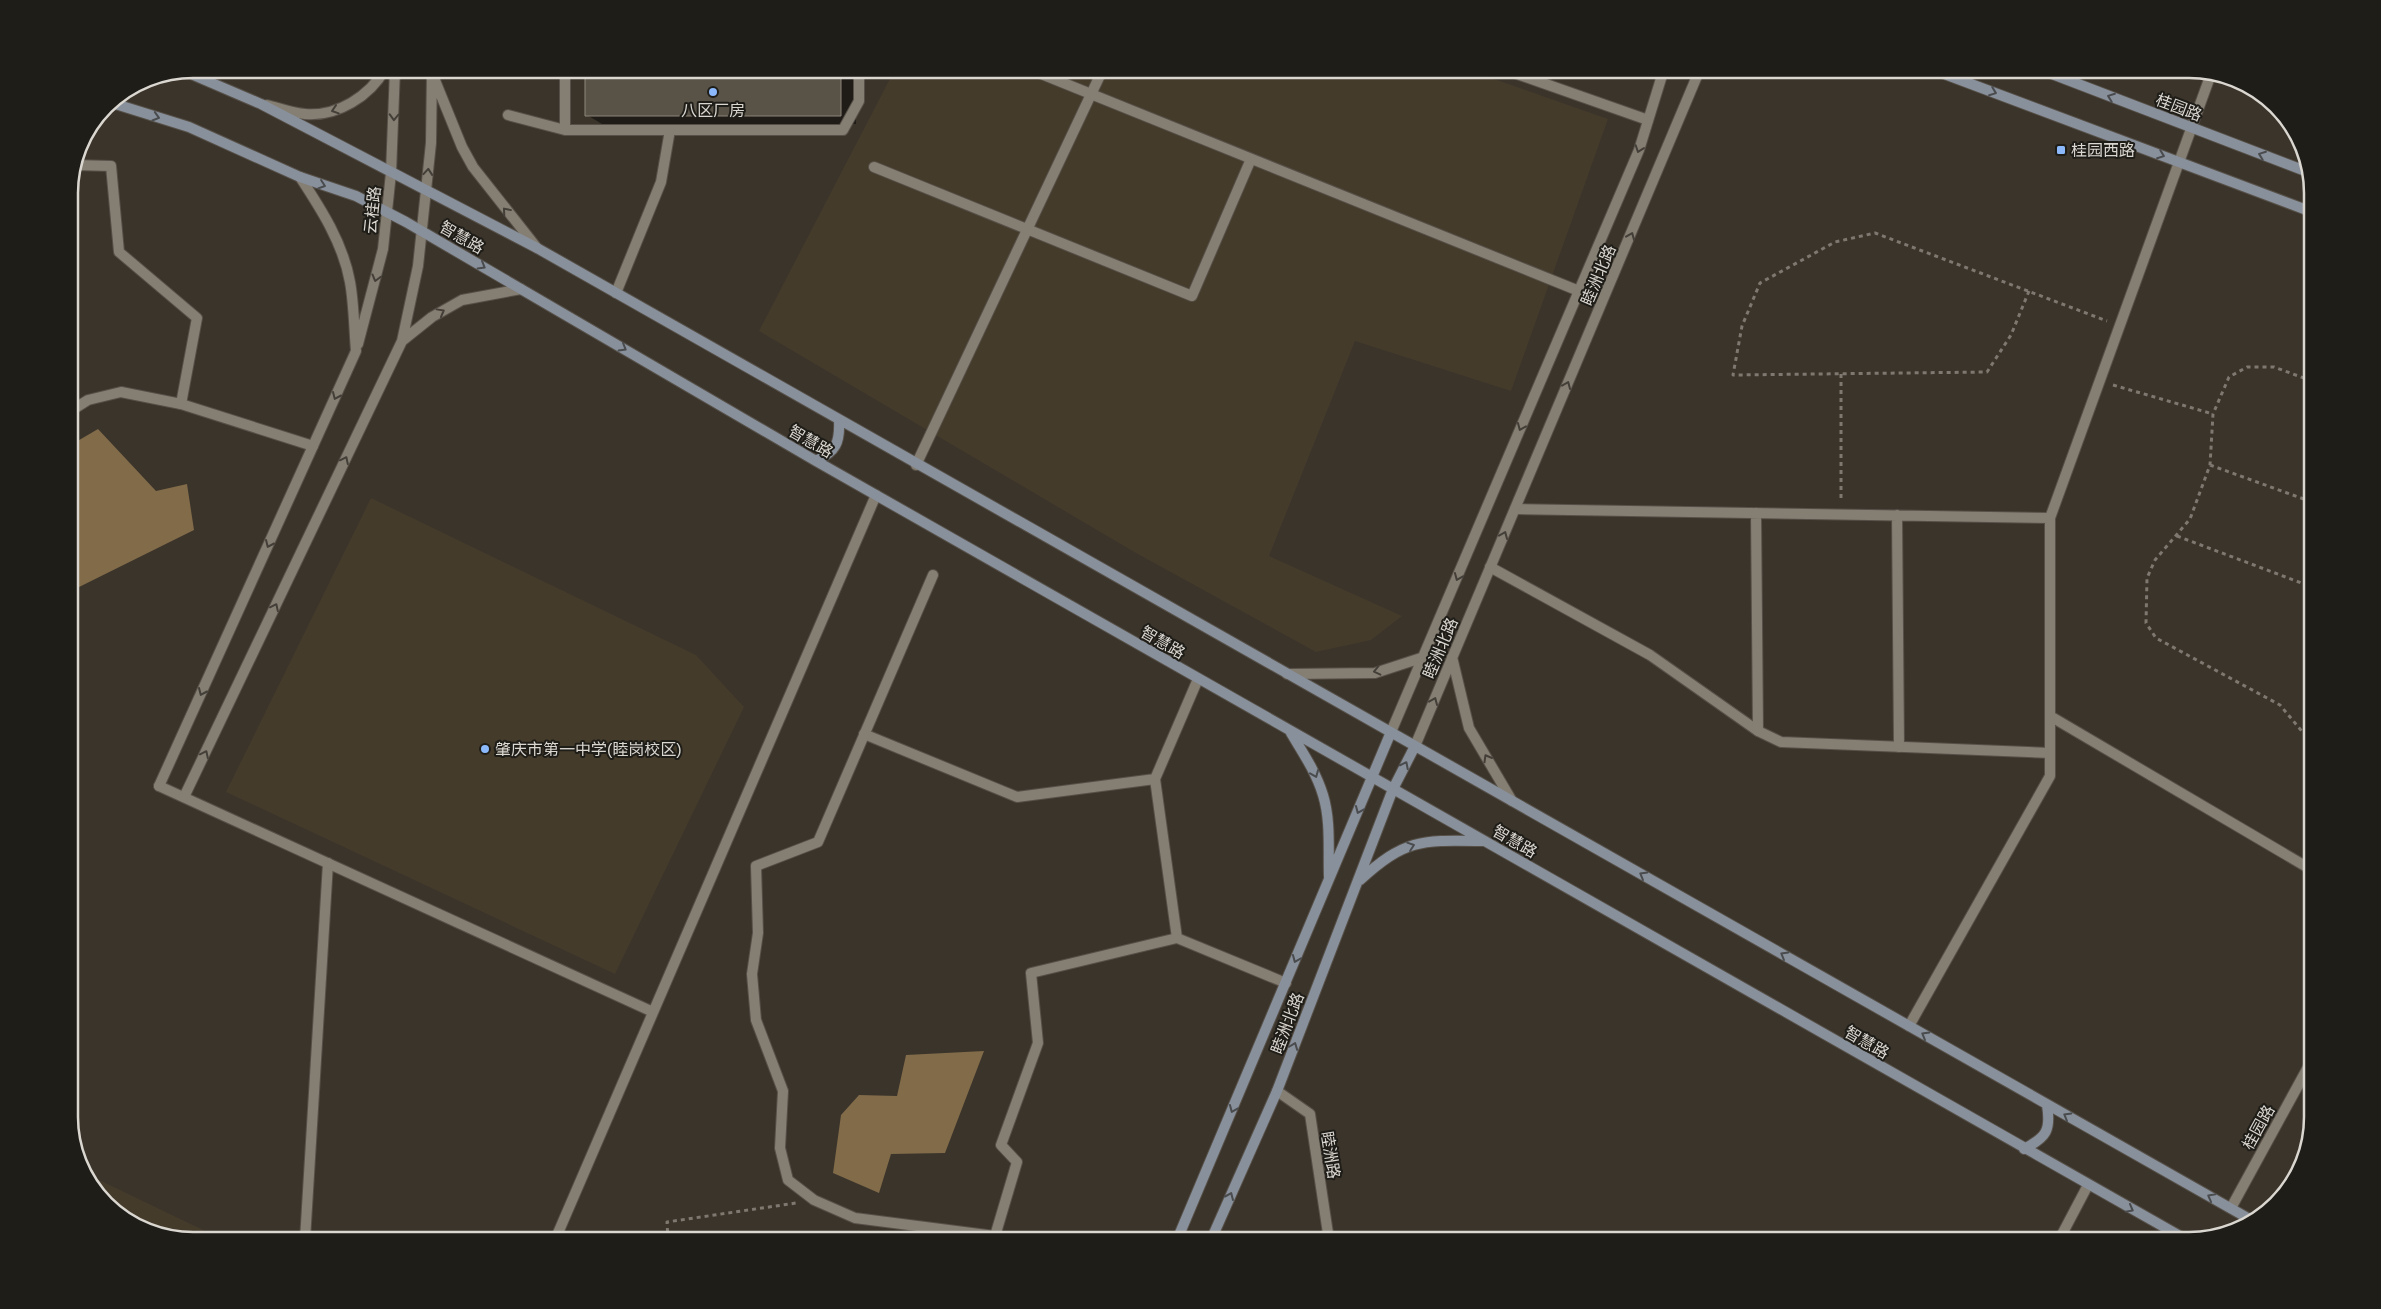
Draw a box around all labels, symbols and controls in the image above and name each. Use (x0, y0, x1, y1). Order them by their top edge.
marker: 八区厂房 (707, 86, 719, 98)
one-way arrow (1988, 86, 1996, 96)
street label: 桂园路 (2153, 91, 2204, 124)
one-way arrow (2107, 92, 2115, 102)
place label: 八区厂房 (681, 102, 745, 119)
one-way arrow (332, 104, 340, 114)
one-way arrow (151, 111, 160, 121)
one-way arrow (389, 114, 399, 122)
place label: 桂园西路 (2071, 142, 2135, 159)
one-way arrow (1635, 144, 1645, 153)
marker: 桂园西路 (2055, 144, 2067, 156)
one-way arrow (2156, 149, 2165, 159)
one-way arrow (2258, 151, 2267, 161)
one-way arrow (422, 168, 433, 176)
one-way arrow (318, 179, 326, 189)
street label: 云桂路 (362, 185, 383, 235)
one-way arrow (502, 207, 511, 216)
street label: 智慧路 (437, 218, 487, 257)
one-way arrow (1624, 232, 1635, 241)
street label: 睦洲北路 (1578, 242, 1619, 308)
one-way arrow (477, 260, 486, 270)
one-way arrow (371, 274, 381, 282)
one-way arrow (436, 308, 445, 318)
one-way arrow (617, 342, 626, 352)
one-way arrow (1561, 381, 1572, 390)
one-way arrow (332, 391, 342, 400)
street label: 智慧路 (786, 422, 836, 461)
one-way arrow (1517, 422, 1528, 431)
one-way arrow (339, 456, 350, 465)
one-way arrow (1497, 531, 1508, 540)
one-way arrow (265, 539, 275, 548)
one-way arrow (1453, 572, 1464, 581)
one-way arrow (269, 603, 280, 612)
street label: 睦洲北路 (1420, 615, 1461, 681)
street label: 智慧路 (1138, 623, 1188, 662)
one-way arrow (1373, 665, 1382, 676)
one-way arrow (198, 687, 208, 696)
one-way arrow (1427, 697, 1438, 706)
place label: 肇庆市第一中学(睦岗校区) (495, 741, 682, 758)
marker: 肇庆市第一中学(睦岗校区) (479, 743, 491, 755)
one-way arrow (199, 750, 209, 759)
one-way arrow (1484, 755, 1494, 764)
one-way arrow (1399, 761, 1409, 770)
one-way arrow (1309, 769, 1319, 778)
one-way arrow (1354, 805, 1364, 813)
street label: 智慧路 (1490, 822, 1540, 861)
one-way arrow (1406, 841, 1415, 851)
one-way arrow (1639, 871, 1648, 881)
one-way arrow (1781, 952, 1790, 962)
one-way arrow (1291, 954, 1302, 963)
street label: 睦洲北路 (1268, 990, 1307, 1056)
street label: 智慧路 (1842, 1023, 1892, 1062)
one-way arrow (1922, 1032, 1931, 1042)
one-way arrow (1288, 1042, 1298, 1051)
street label: 桂园路 (2239, 1102, 2278, 1152)
one-way arrow (1229, 1104, 1239, 1113)
one-way arrow (2063, 1112, 2072, 1122)
street label: 睦洲路 (1318, 1130, 1343, 1180)
one-way arrow (1224, 1192, 1235, 1201)
one-way arrow (2207, 1193, 2216, 1203)
one-way arrow (2125, 1202, 2134, 1212)

